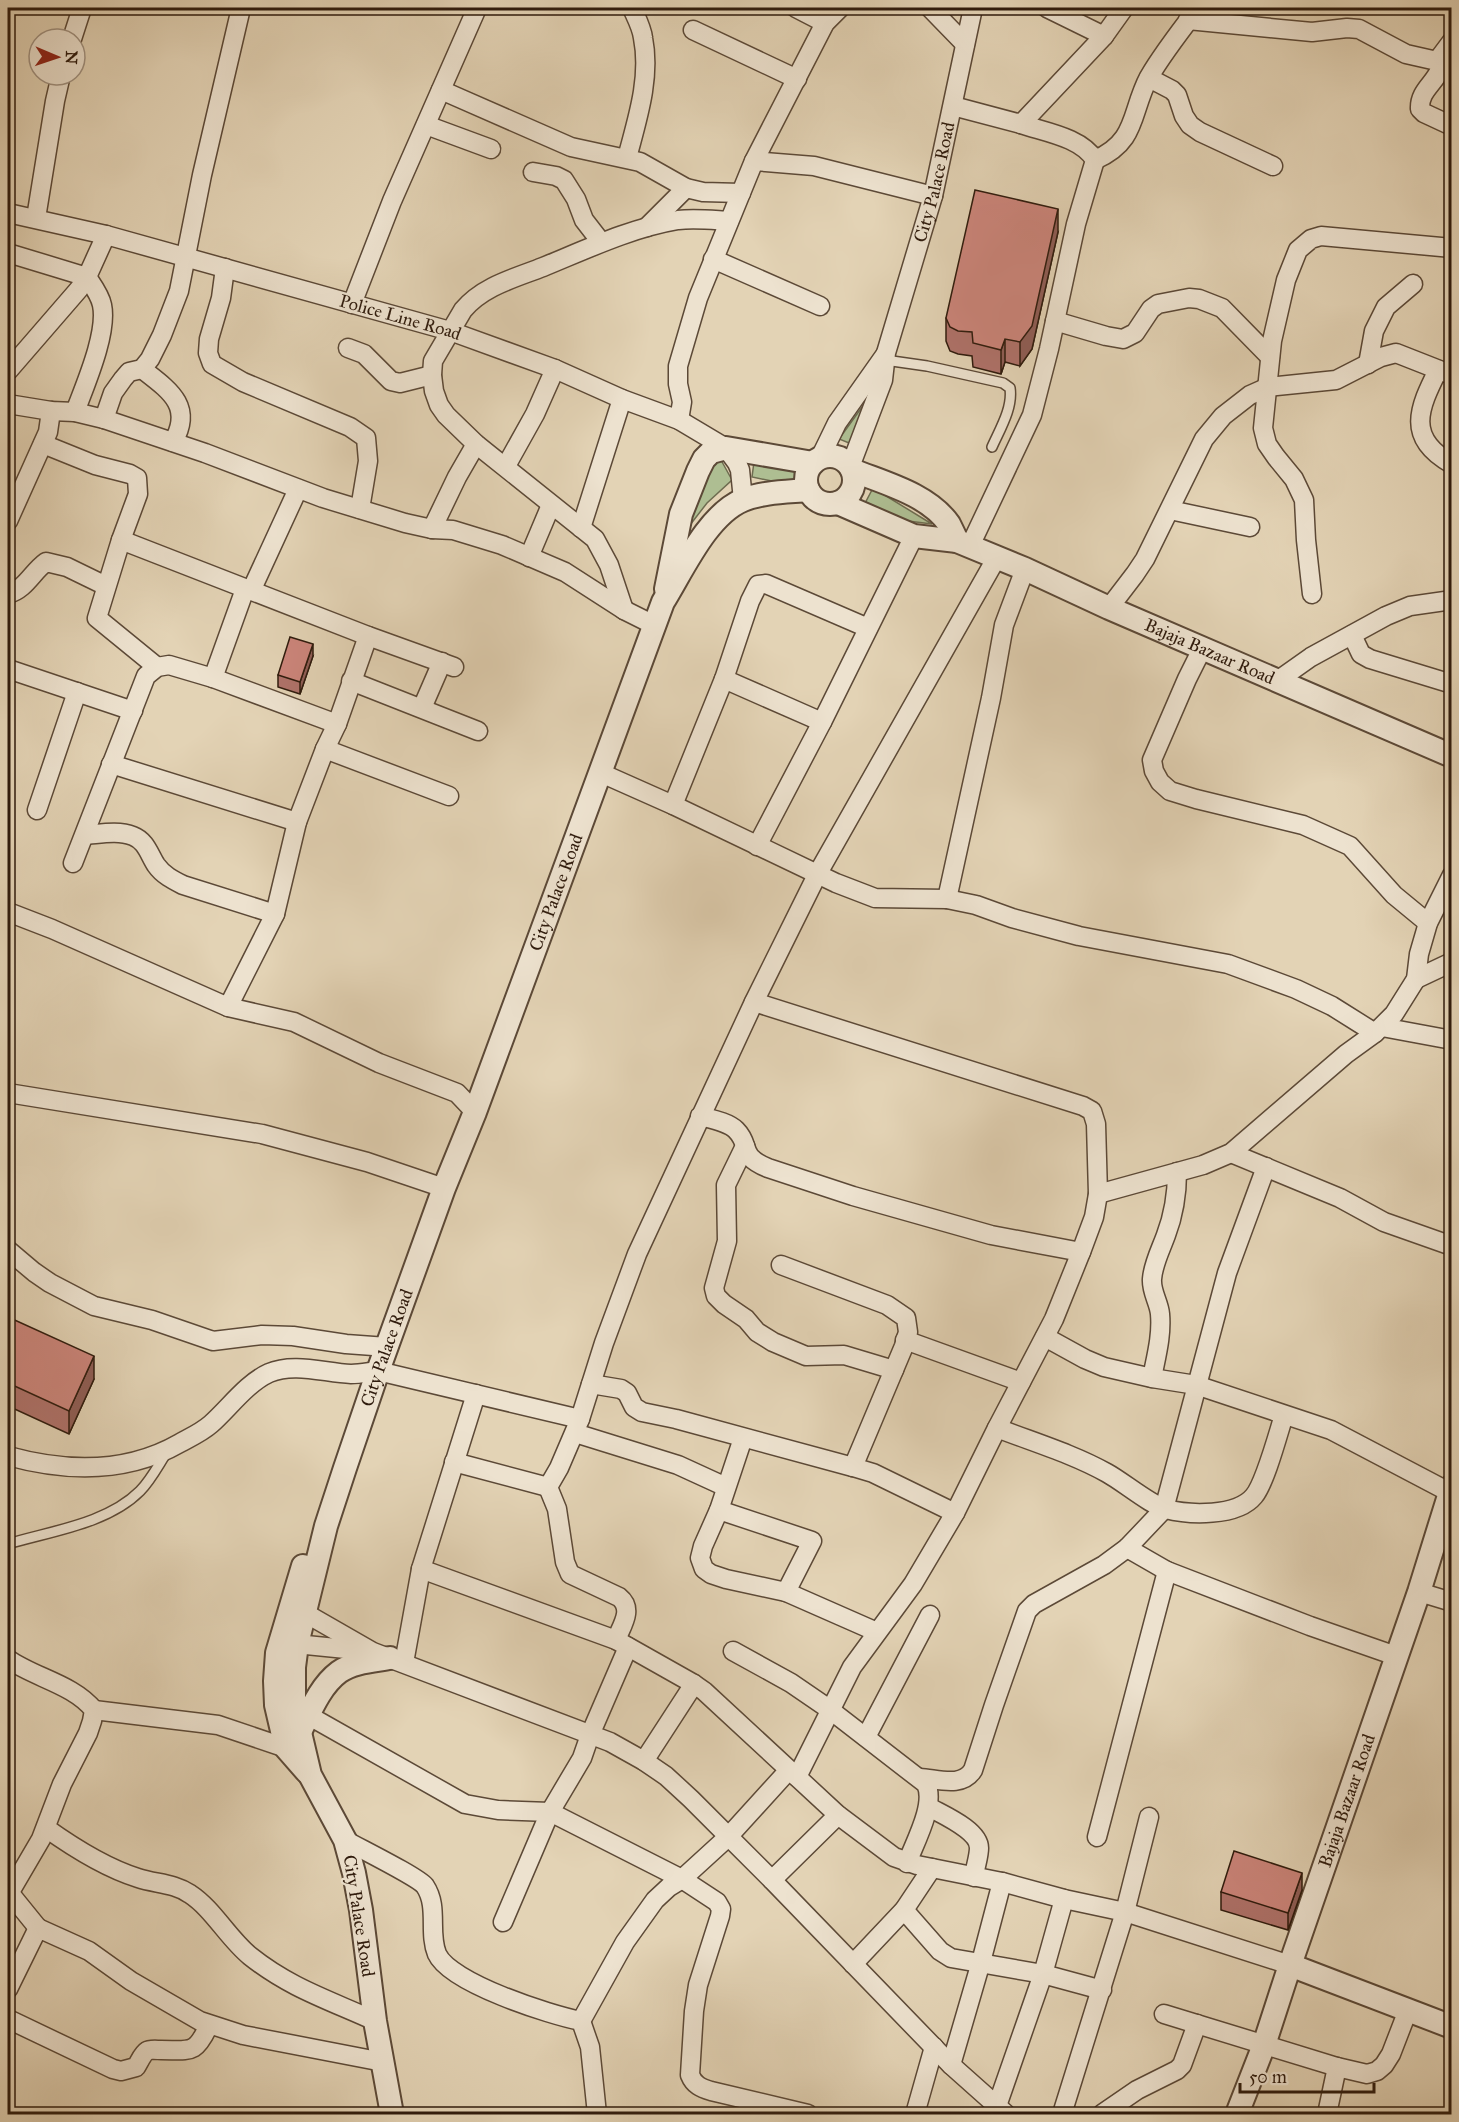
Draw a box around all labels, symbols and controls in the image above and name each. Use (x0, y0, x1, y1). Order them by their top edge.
north arrow (27, 27, 87, 87)
text: N (62, 50, 81, 65)
street label: City Palace Road (909, 120, 959, 245)
street label: Police Line Road (337, 290, 464, 345)
street label: Bajaja Bazaar Road (1141, 614, 1278, 689)
street label: City Palace Road (524, 831, 588, 954)
street label: City Palace Road (356, 1286, 418, 1409)
street label: Bajaja Bazaar Road (1314, 1731, 1380, 1870)
street label: City Palace Road (339, 1853, 379, 1979)
scale bar (1240, 2056, 1374, 2094)
text: 50 m (1249, 2066, 1287, 2088)

